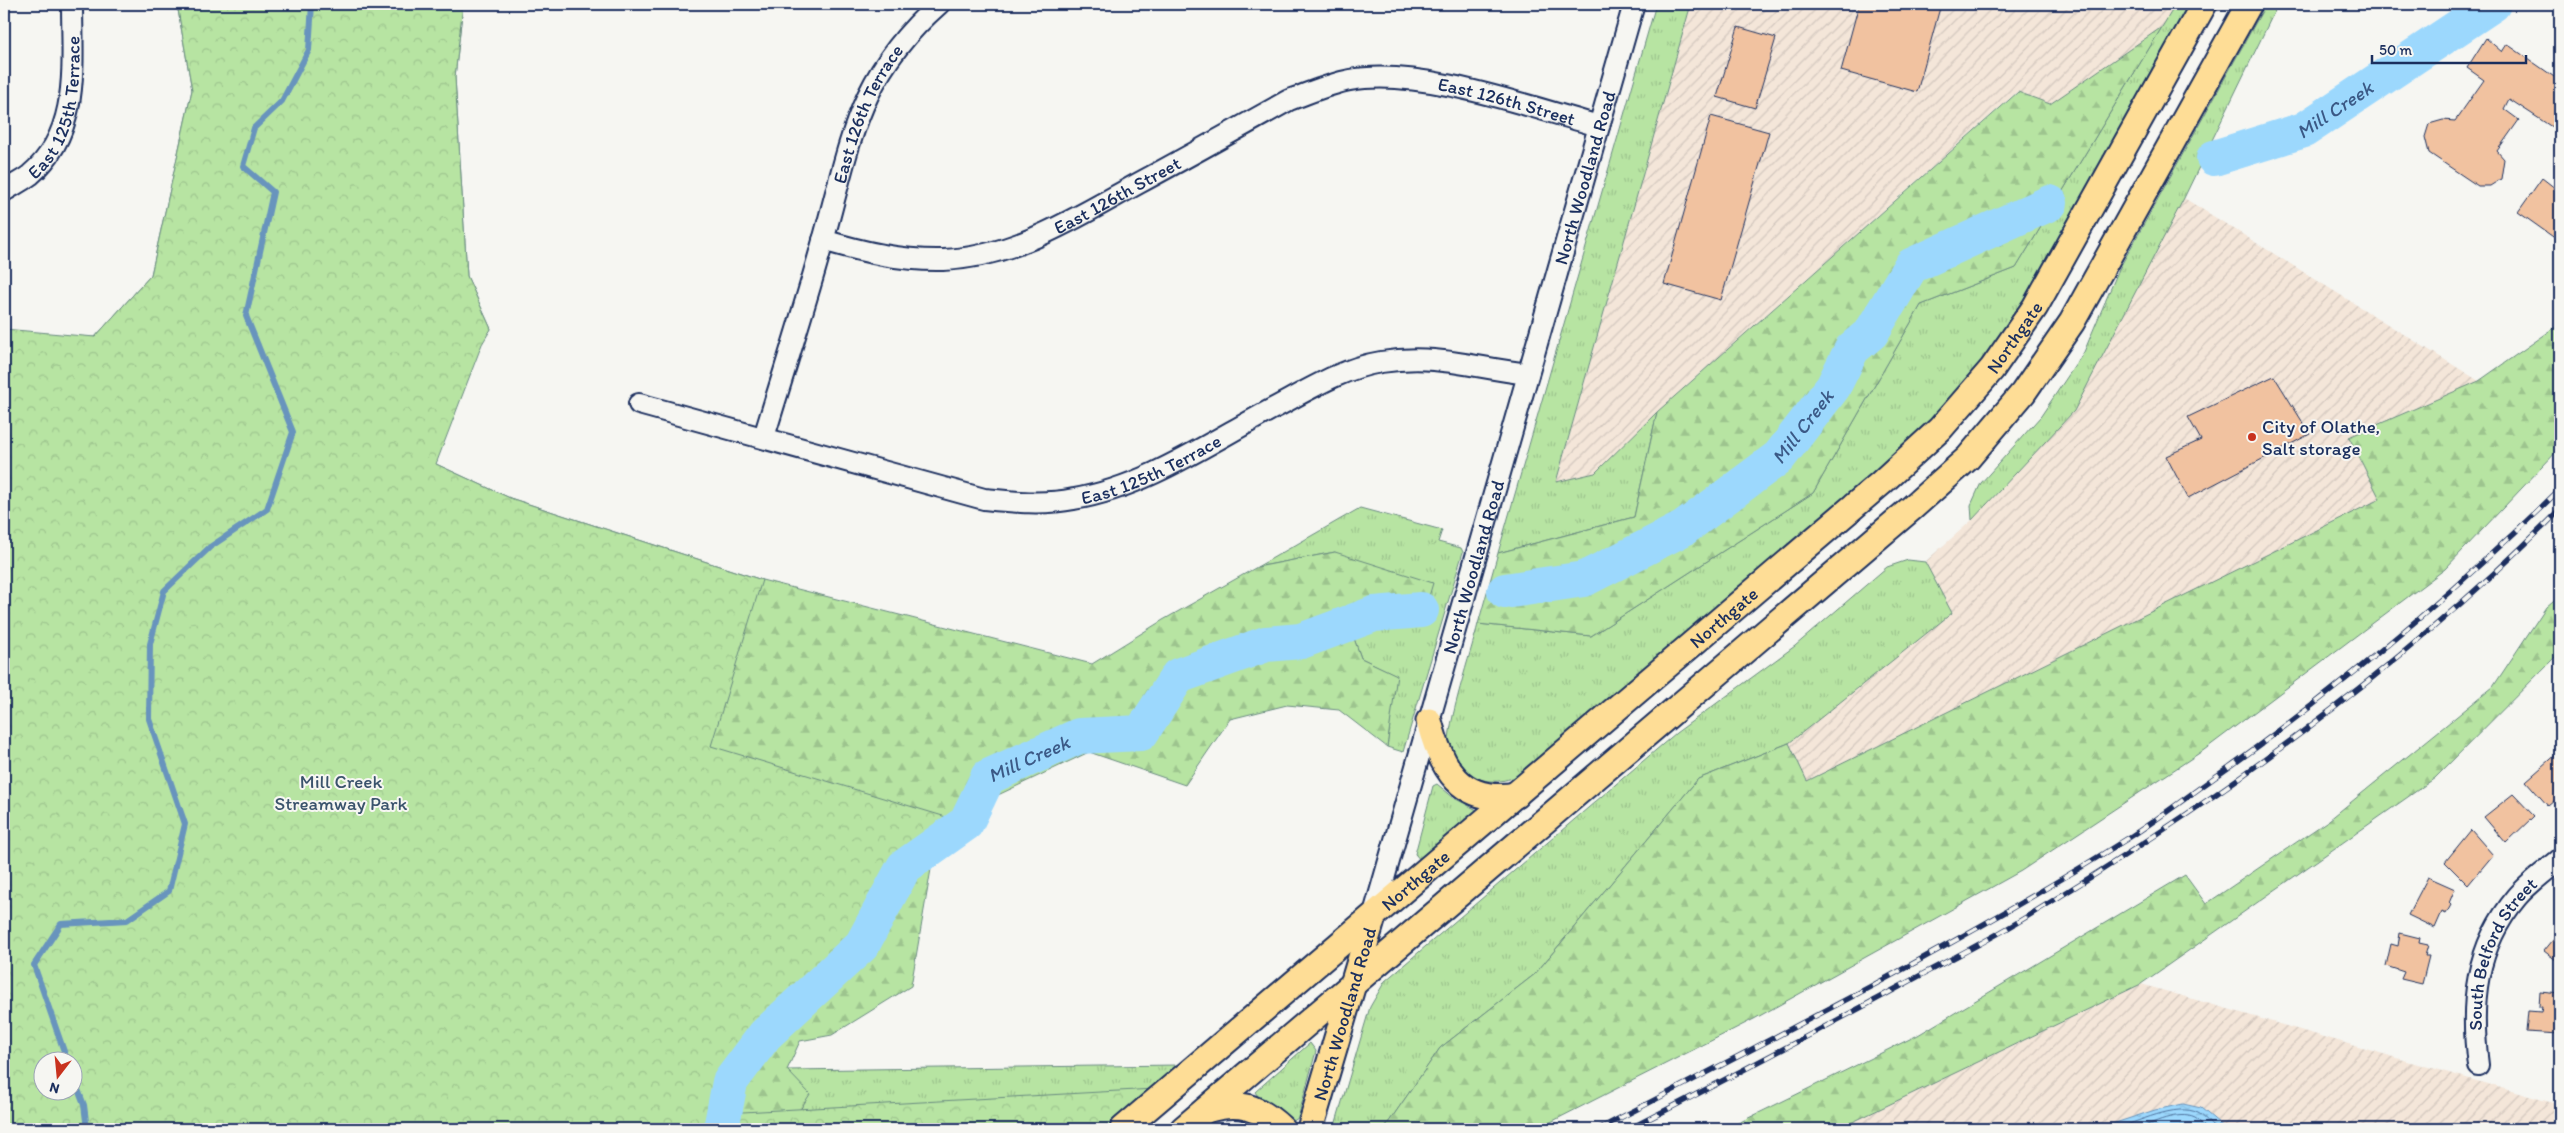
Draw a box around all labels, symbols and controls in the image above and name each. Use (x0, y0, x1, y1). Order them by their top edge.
scale bar (2372, 32, 2525, 64)
street label: East 125th Terrace (23, 36, 85, 184)
street label: East 126th Terrace (828, 39, 908, 186)
text: 50 m (2379, 41, 2412, 59)
street label: East 126th Street (1436, 72, 1578, 131)
water label: Mill Creek (2292, 75, 2379, 144)
street label: North Woodland Road (1549, 88, 1621, 267)
street label: East 126th Street (1050, 151, 1185, 239)
street label: Northgate (1981, 298, 2048, 378)
water label: Mill Creek (1766, 384, 1839, 469)
place label: City of Olathe, Salt storage (2262, 415, 2380, 460)
street label: East 125th Terrace (1079, 429, 1225, 509)
marker: City of Olathe, Salt storage (2246, 431, 2258, 443)
street label: North Woodland Road (1438, 478, 1509, 657)
street label: Northgate (1685, 582, 1763, 653)
water label: Mill Creek (984, 729, 1075, 787)
park label: Mill Creek Streamway Park (275, 770, 408, 815)
street label: Northgate (1377, 845, 1455, 916)
street label: South Belford Street (2464, 872, 2542, 1031)
street label: North Woodland Road (1308, 925, 1381, 1104)
north arrow (32, 1050, 82, 1100)
text: N (48, 1079, 61, 1097)

